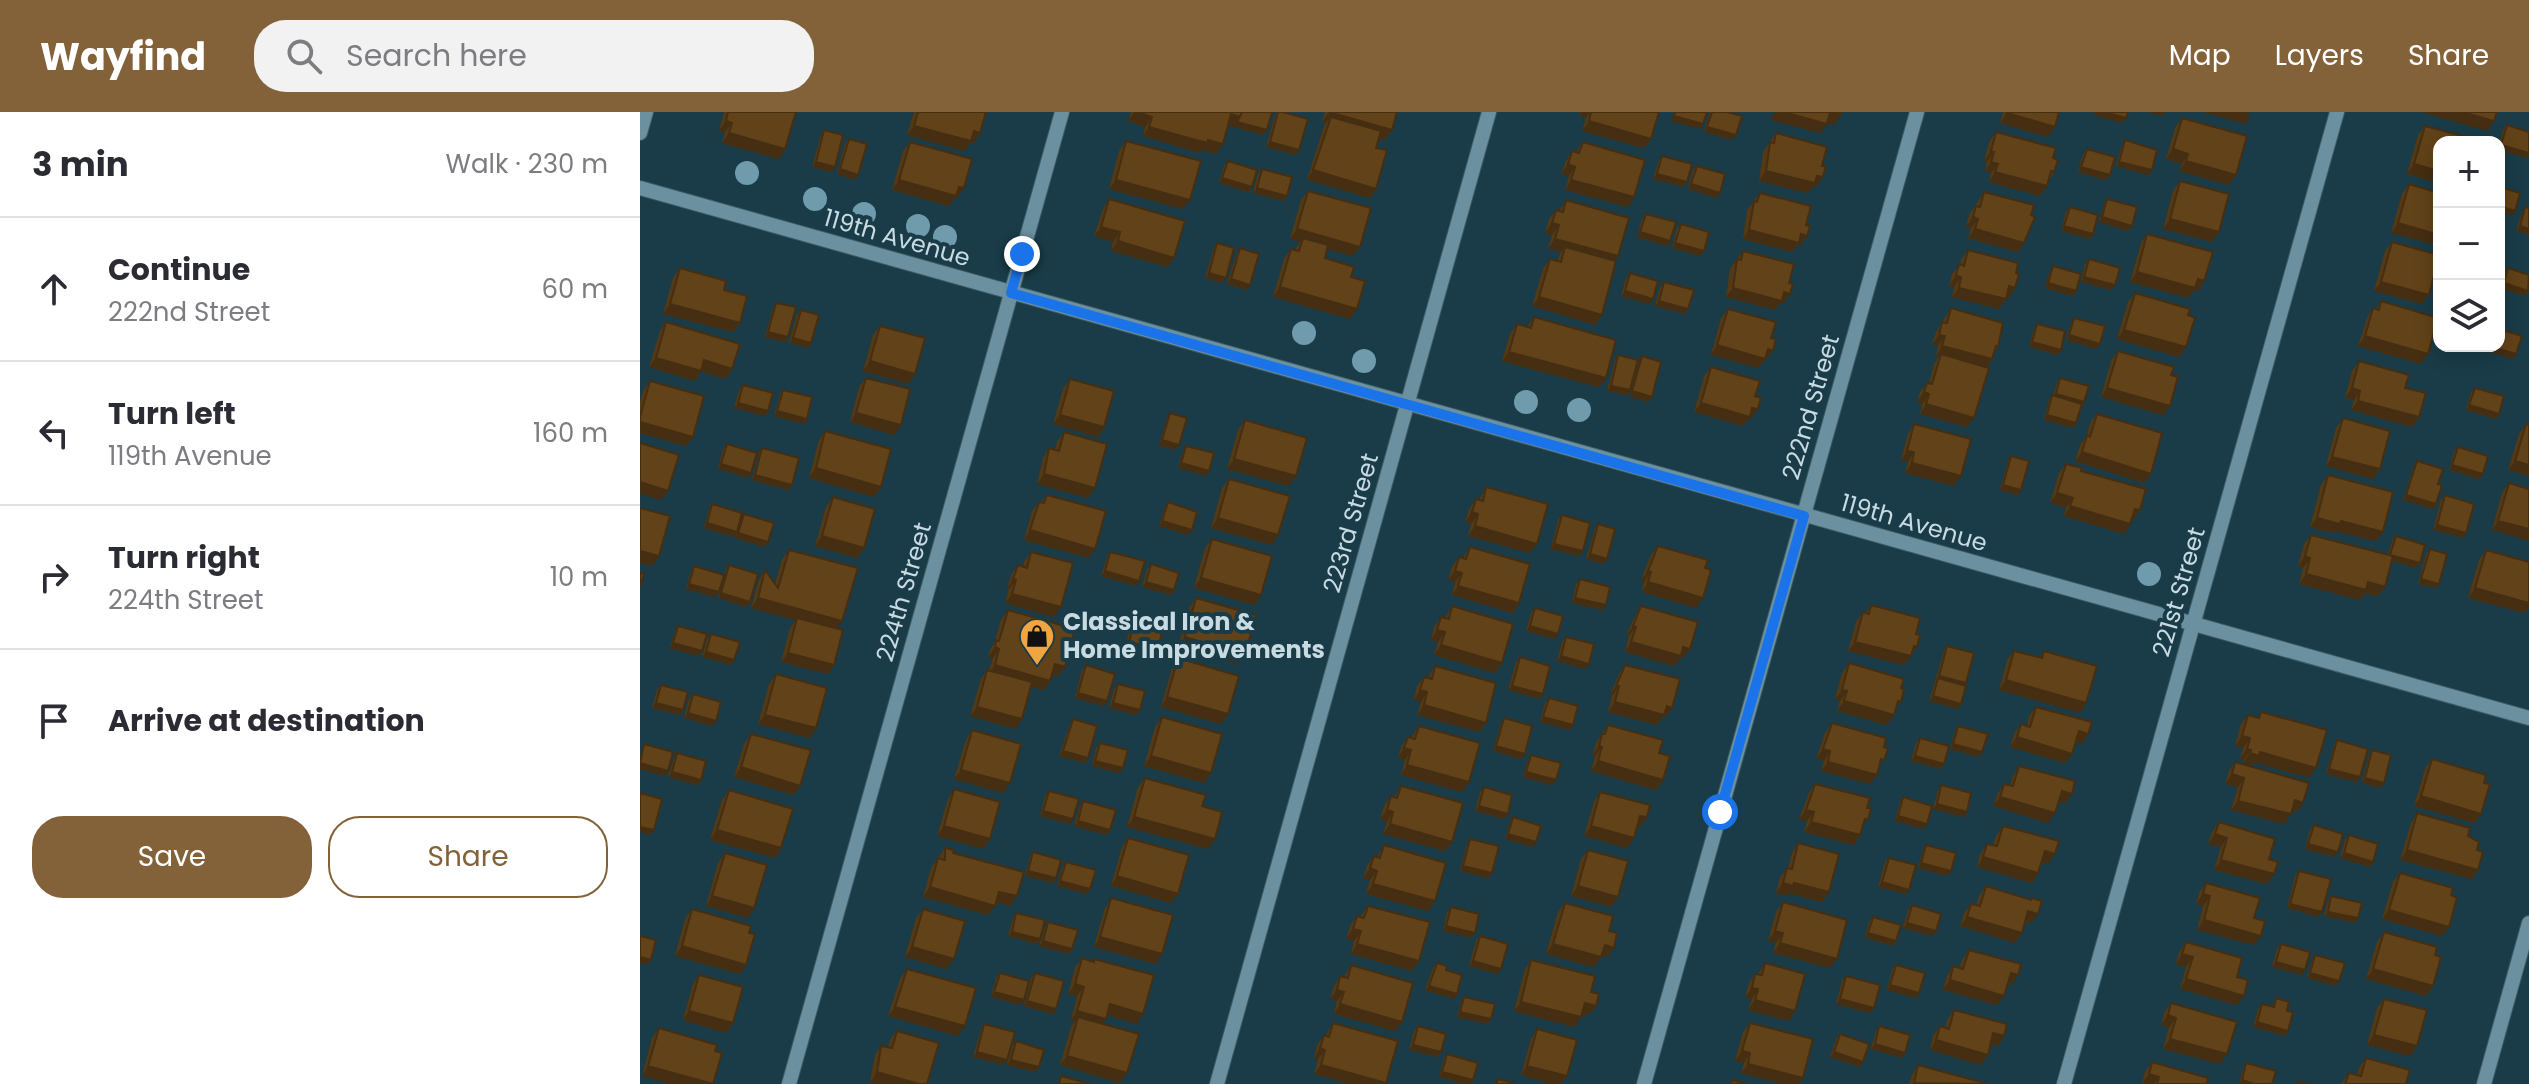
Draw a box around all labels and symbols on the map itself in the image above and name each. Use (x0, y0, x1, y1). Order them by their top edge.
street label: 119th Avenue (820, 201, 974, 274)
route end (1004, 236, 1040, 272)
street label: 222nd Street (1774, 330, 1847, 483)
street label: 223rd Street (1315, 449, 1386, 596)
street label: 119th Avenue (1837, 486, 1991, 559)
street label: 224th Street (868, 518, 939, 665)
street label: 221st Street (2144, 523, 2213, 660)
place label: Classical Iron & Home Improvements (1063, 605, 1325, 666)
shop icon: Classical Iron & Home Improvements (1018, 617, 1056, 667)
route start (1702, 794, 1738, 830)

